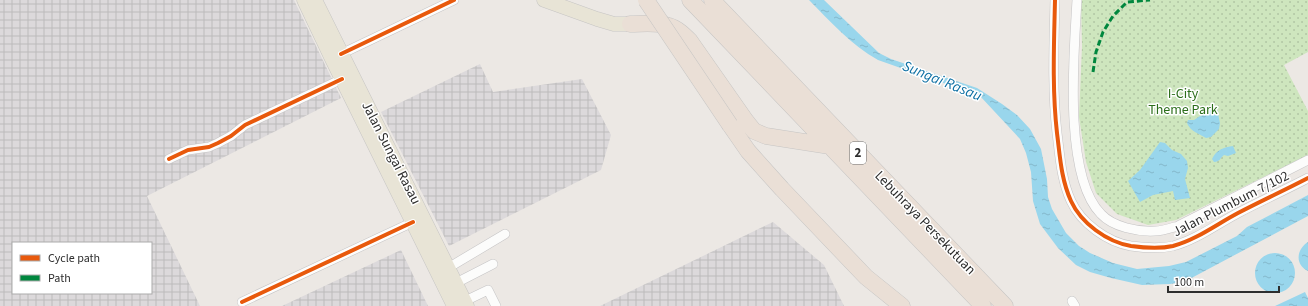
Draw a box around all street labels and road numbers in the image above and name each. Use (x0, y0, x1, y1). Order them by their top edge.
street label: Jalan Sungai Rasau (356, 98, 426, 208)
road number: 2 (850, 142, 866, 164)
street label: Lebuhraya Persekutuan (870, 166, 980, 280)
street label: Jalan Plumbum 7/102 (1169, 166, 1293, 242)

